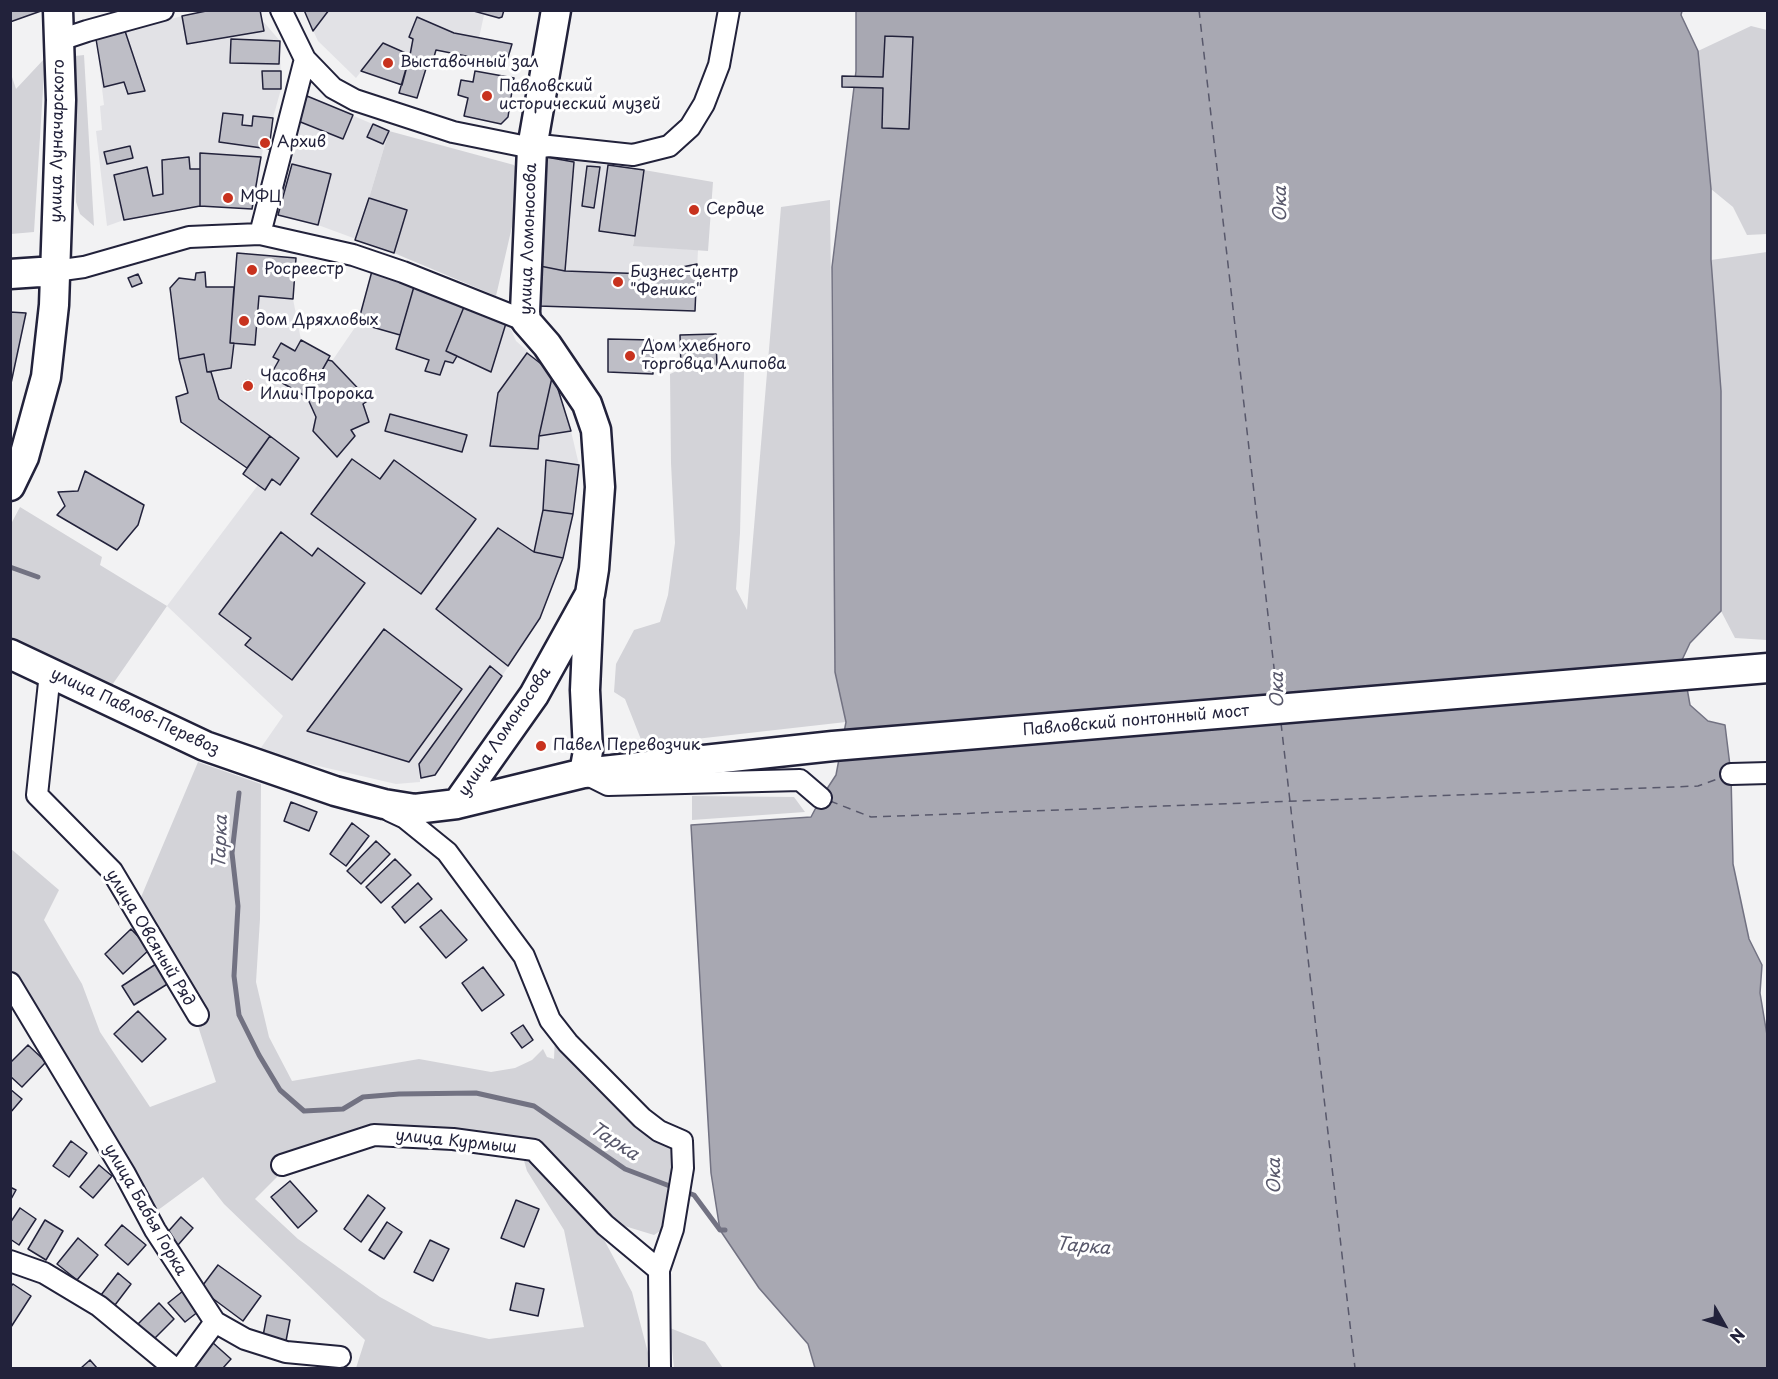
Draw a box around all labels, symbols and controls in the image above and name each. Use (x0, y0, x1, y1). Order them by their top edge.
place label: Выставочный зал (400, 53, 539, 73)
marker: Выставочный зал (381, 56, 395, 70)
street label: улица Луначарского (47, 59, 69, 223)
place label: Павловский исторический музей (499, 77, 661, 115)
marker: Павловский исторический музей (480, 89, 494, 103)
place label: Архив (277, 133, 326, 153)
marker: Архив (258, 136, 272, 150)
street label: улица Ломоносова (517, 163, 541, 315)
water label: Ока (1270, 186, 1292, 222)
place label: МФЦ (240, 188, 282, 208)
marker: МФЦ (221, 191, 235, 205)
place label: Сердце (706, 200, 765, 220)
marker: Сердце (687, 203, 701, 217)
place label: Росреестр (264, 260, 344, 280)
marker: Росреестр (245, 263, 259, 277)
place label: Бизнес-центр "Феникс" (630, 263, 738, 301)
marker: Бизнес-центр "Феникс" (611, 275, 625, 289)
place label: дом Дряхловых (256, 311, 378, 331)
marker: дом Дряхловых (237, 314, 251, 328)
place label: Дом хлебного торговца Алипова (642, 337, 786, 375)
marker: Дом хлебного торговца Алипова (623, 349, 637, 363)
place label: Часовня Илии Пророка (260, 367, 374, 405)
marker: Часовня Илии Пророка (241, 379, 255, 393)
street label: улица Павлов-Перевоз (48, 664, 222, 760)
street label: улица Ломоносова (455, 664, 555, 800)
water label: Ока (1267, 672, 1289, 708)
street label: Павловский понтонный мост (1022, 702, 1250, 740)
place label: Павел Перевозчик (553, 736, 700, 756)
marker: Павел Перевозчик (534, 739, 548, 753)
water label: Тарка (209, 815, 233, 869)
street label: улица Овсяный Ряд (102, 866, 198, 1010)
water label: Тарка (585, 1118, 643, 1166)
street label: улица Курмыш (394, 1126, 518, 1158)
street label: улица Бабья Горка (99, 1141, 191, 1279)
water label: Ока (1264, 1158, 1286, 1194)
water label: Тарка (1055, 1234, 1111, 1260)
north arrow (1694, 1295, 1754, 1355)
text: N (1725, 1324, 1751, 1349)

